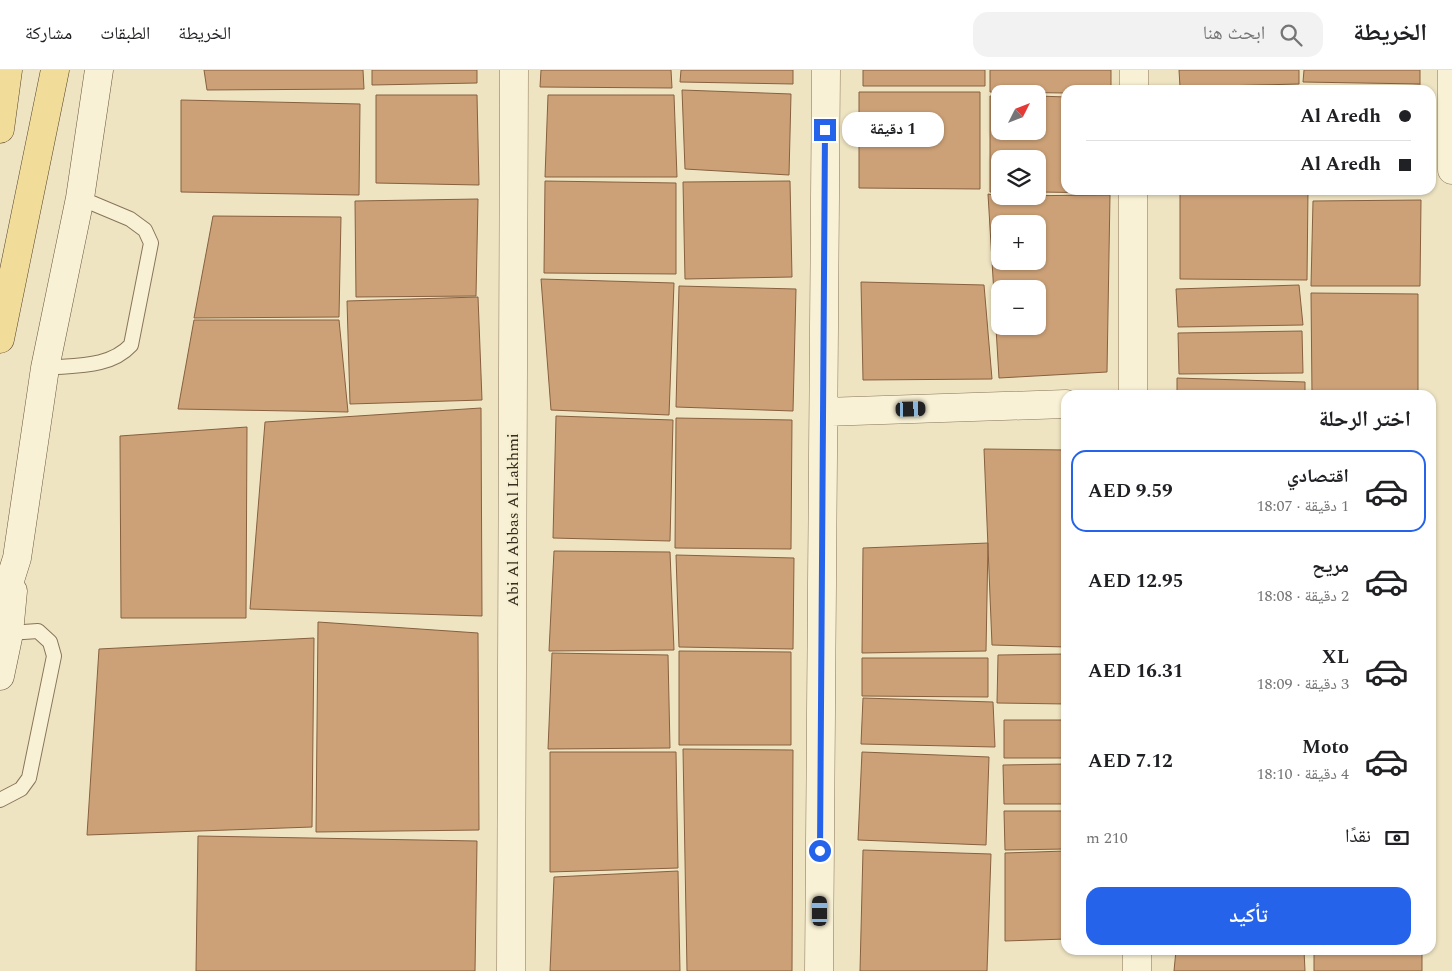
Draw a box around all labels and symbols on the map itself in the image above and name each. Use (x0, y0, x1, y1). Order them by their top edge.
north arrow (991, 85, 1046, 140)
callout: 1 دقيقة (842, 112, 945, 148)
route end (814, 119, 836, 141)
car (895, 401, 926, 417)
street label: Abi Al Abbas Al Lakhmi (501, 433, 525, 607)
route start (809, 840, 831, 862)
car (812, 896, 827, 926)

